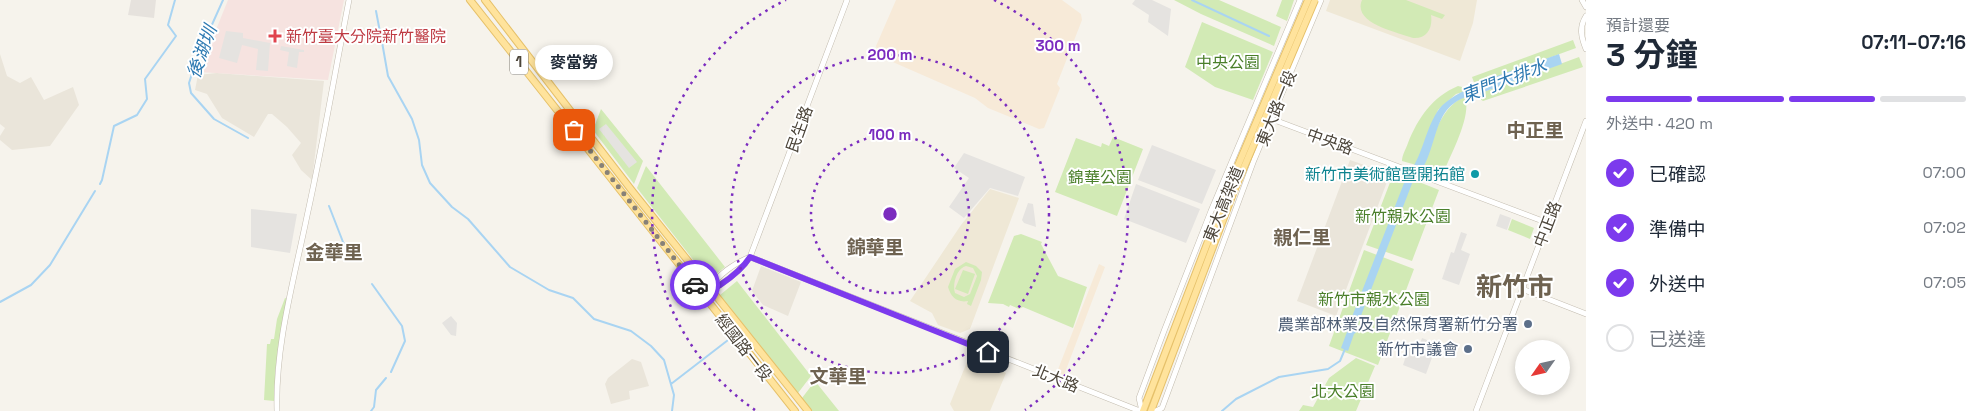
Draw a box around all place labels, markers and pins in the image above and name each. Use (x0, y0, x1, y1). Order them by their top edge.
place label: 新竹臺大分院新竹醫院 (286, 26, 446, 47)
marker: 新竹臺大分院新竹醫院 (268, 29, 282, 43)
callout: 麥當勞 (535, 45, 613, 80)
pin (553, 109, 595, 151)
place label: 新竹市美術館暨開拓館 (1305, 164, 1465, 185)
marker: 新竹市美術館暨開拓館 (1469, 168, 1481, 180)
centre of rings (881, 205, 899, 223)
place label: 農業部林業及自然保育署新竹分署 (1278, 314, 1518, 335)
marker: 農業部林業及自然保育署新竹分署 (1522, 318, 1534, 330)
pin (967, 331, 1009, 373)
place label: 新竹市議會 (1378, 339, 1458, 360)
marker: 新竹市議會 (1462, 343, 1474, 355)

